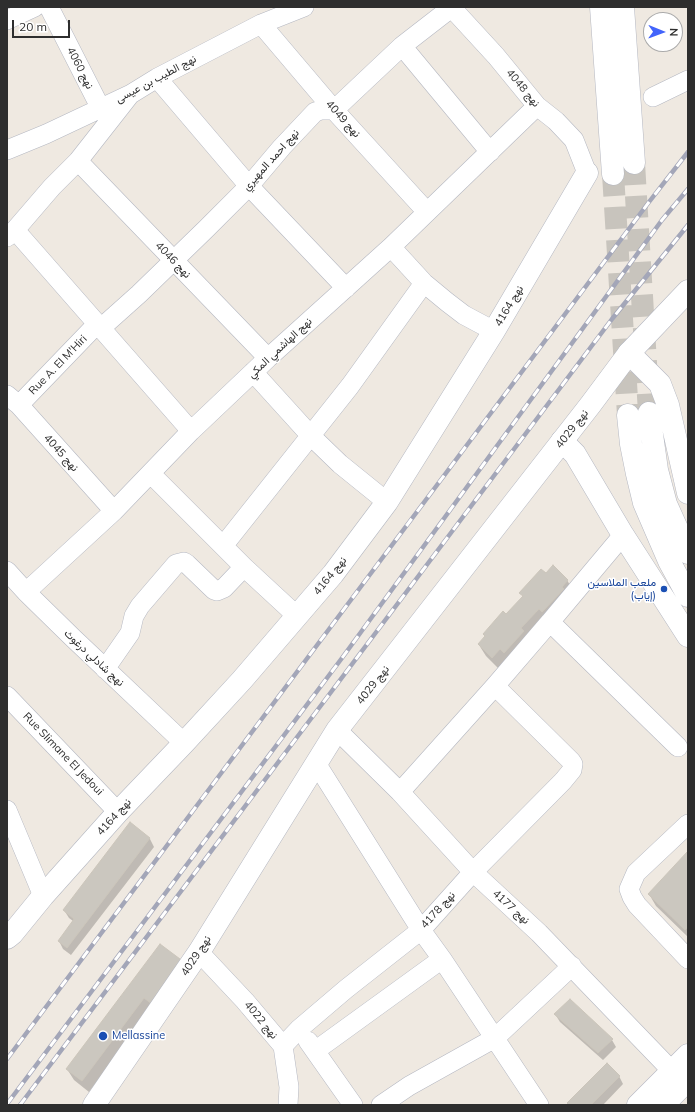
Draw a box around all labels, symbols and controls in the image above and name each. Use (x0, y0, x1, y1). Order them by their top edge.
scale bar (14, 12, 72, 38)
north arrow (643, 12, 683, 52)
text: 20 m (19, 19, 47, 34)
text: N (667, 28, 681, 36)
street label: نهج 4060 (64, 45, 96, 91)
street label: نهج الطيب بن عيسى (113, 52, 199, 106)
street label: نهج 4048 (503, 66, 543, 110)
street label: نهج 4049 (323, 98, 363, 140)
street label: نهج احمد المهيري (240, 127, 302, 193)
street label: نهج 4046 (152, 239, 194, 281)
street label: نهج 4164 (492, 283, 526, 329)
street label: نهج الهاشمي المكي (245, 315, 315, 381)
street label: Rue A. El M'Hiri (26, 332, 90, 398)
street label: نهج 4029 (553, 407, 591, 451)
street label: نهج 4045 (41, 432, 81, 474)
street label: نهج 4164 (311, 554, 349, 598)
place label: ملعب الملاسين (إياب) (588, 576, 656, 602)
marker: ملعب الملاسين (إياب) (659, 584, 669, 594)
street label: نهج شادلي درغوث (61, 627, 127, 689)
street label: نهج 4029 (354, 663, 392, 707)
street label: Rue Slimane El Jedoui (20, 710, 106, 798)
street label: نهج 4164 (94, 796, 134, 838)
street label: نهج 4177 (490, 887, 532, 927)
street label: نهج 4178 (418, 889, 458, 931)
street label: نهج 4029 (178, 933, 214, 979)
street label: نهج 4022 (241, 998, 281, 1042)
place label: Mellassine (112, 1029, 165, 1043)
marker: Mellassine (97, 1030, 109, 1042)

